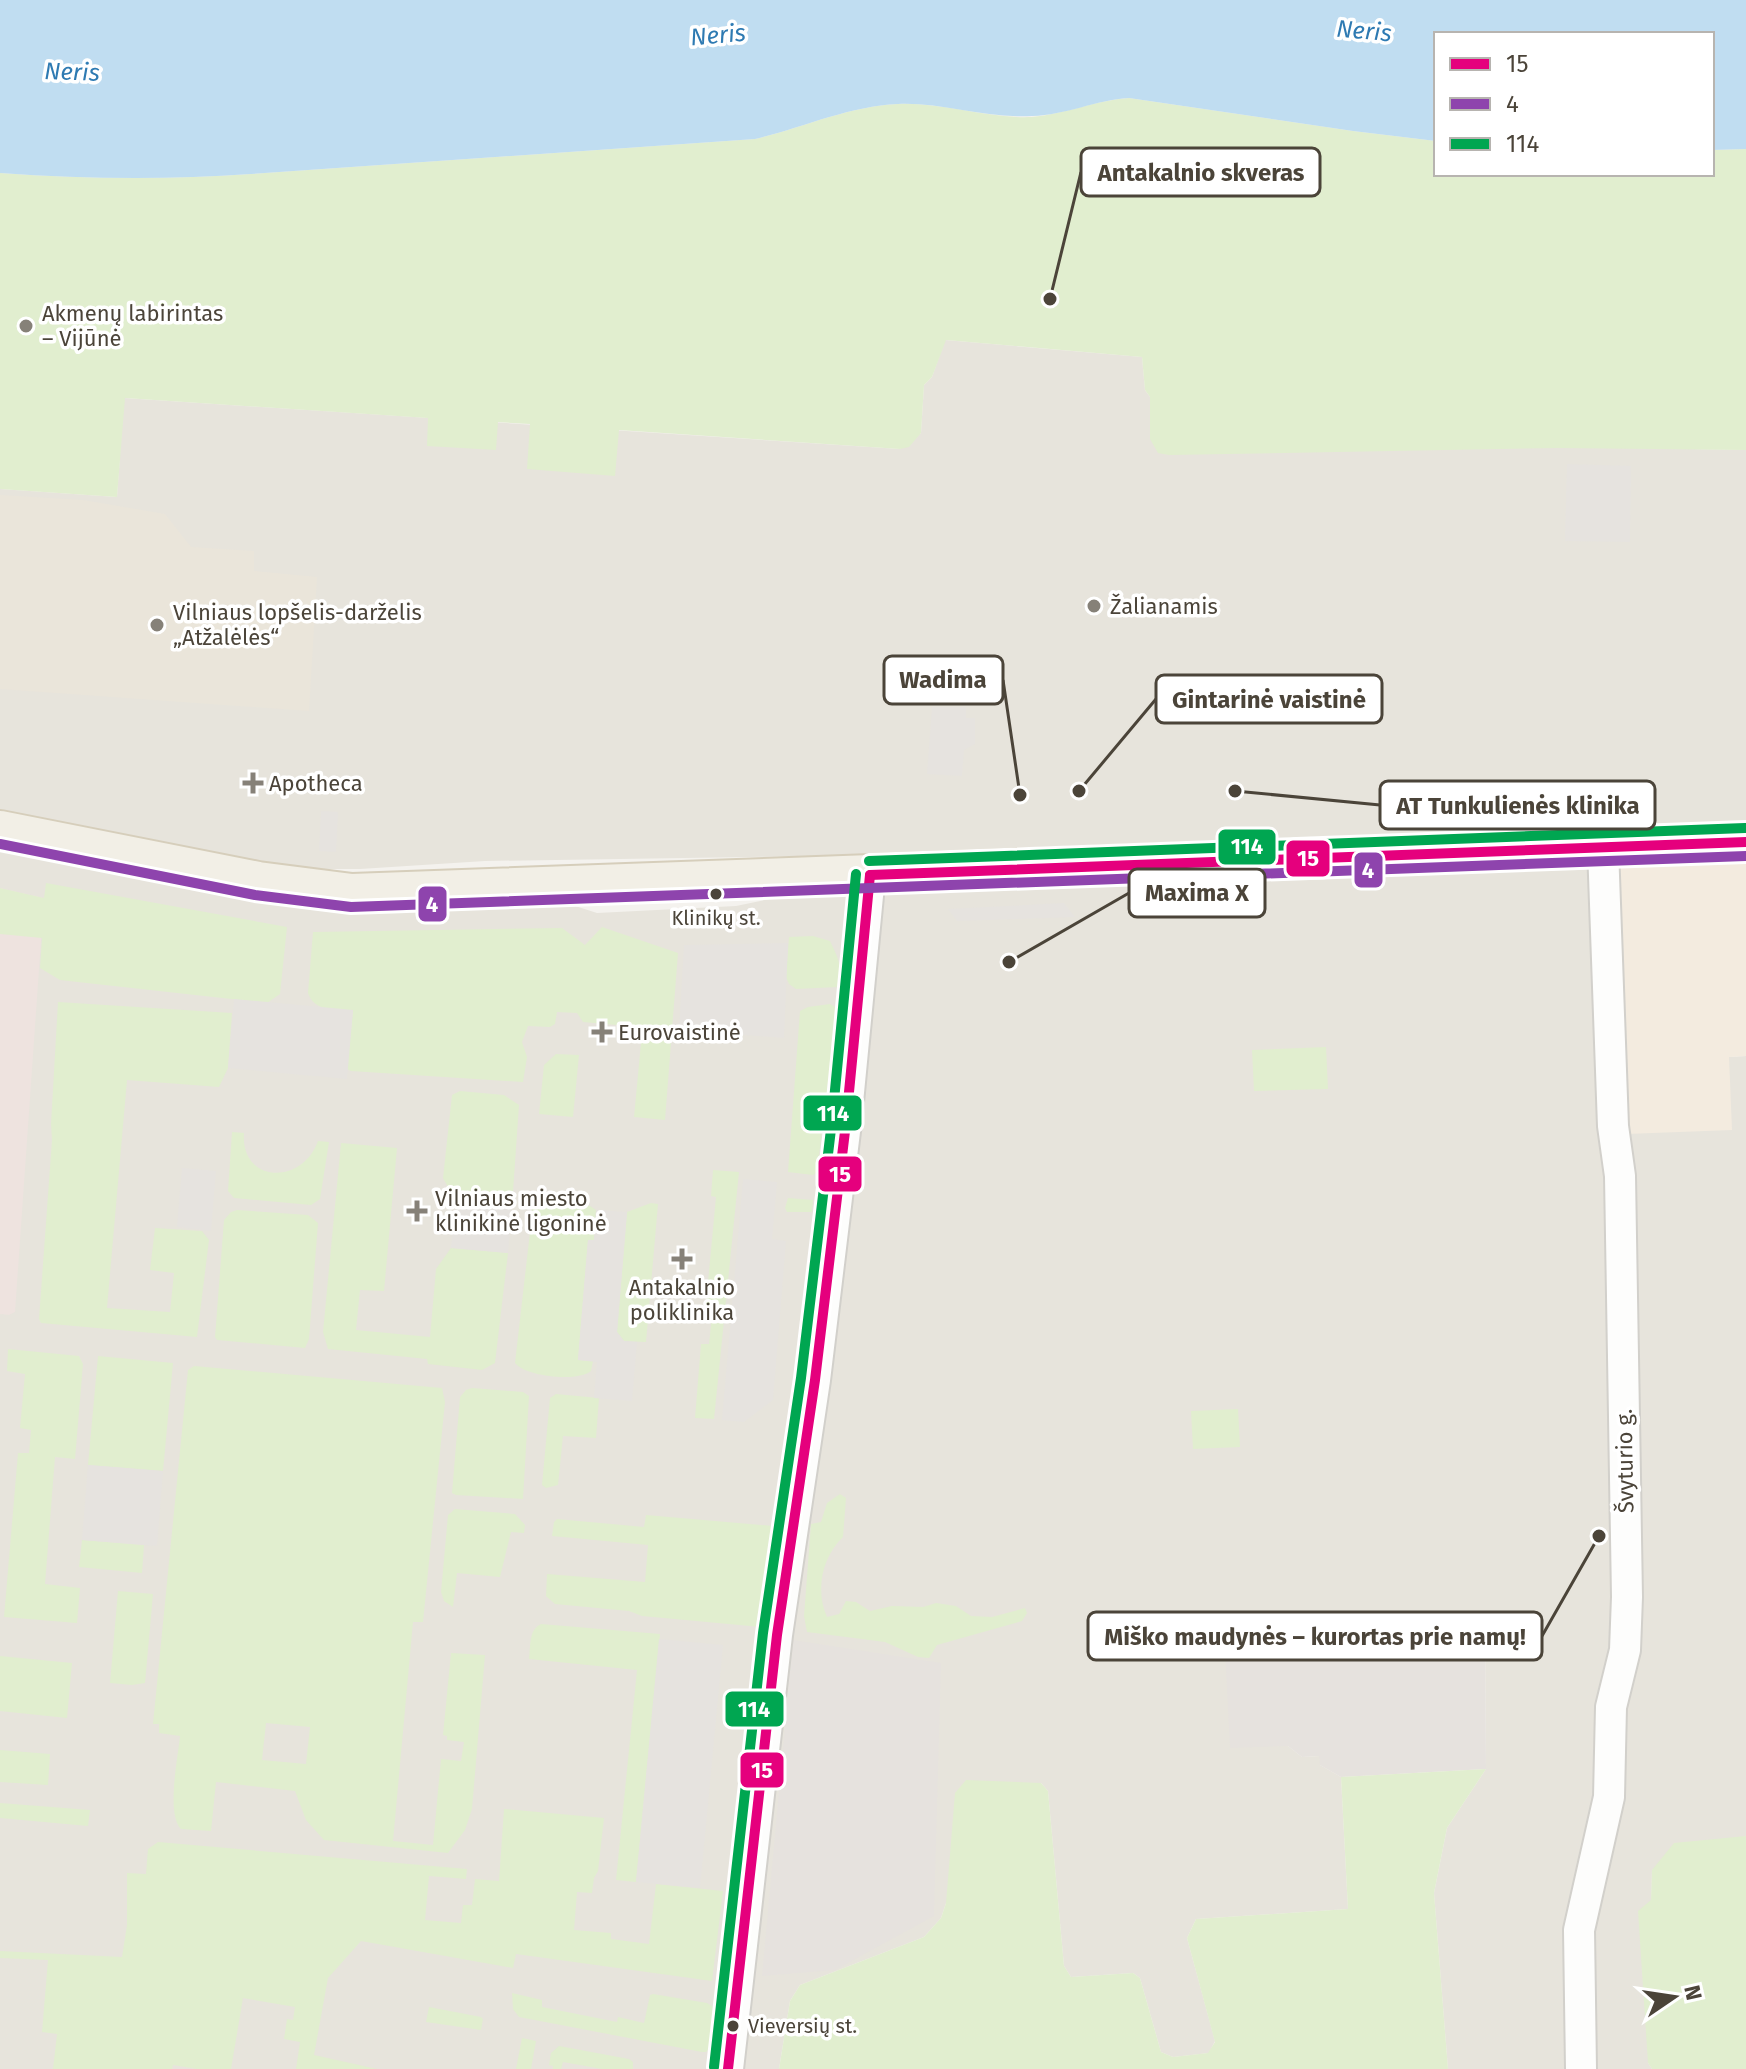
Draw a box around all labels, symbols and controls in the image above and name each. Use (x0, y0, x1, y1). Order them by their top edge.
water label: Neris (1335, 15, 1393, 47)
water label: Neris (689, 19, 747, 51)
legend (1434, 32, 1714, 176)
text: 15 (1506, 50, 1528, 78)
water label: Neris (44, 57, 100, 87)
text: 4 (1506, 90, 1519, 118)
text: 114 (1506, 130, 1539, 158)
callout: Antakalnio skveras (1081, 148, 1320, 196)
text: Antakalnio skveras (1097, 159, 1305, 187)
place label: Akmenų labirintas – Vijūnė (42, 300, 223, 352)
marker: Akmenų labirintas – Vijūnė (17, 317, 35, 335)
place label: Žalianamis (1110, 593, 1218, 620)
marker: Žalianamis (1085, 597, 1103, 615)
place label: Vilniaus lopšelis-darželis „Atžalėlės“ (173, 599, 422, 651)
marker: Vilniaus lopšelis-darželis „Atžalėlės“ (148, 616, 166, 634)
callout: Wadima (884, 656, 1003, 704)
text: Wadima (899, 666, 987, 694)
callout: Gintarinė vaistinė (1156, 675, 1382, 723)
text: Gintarinė vaistinė (1172, 686, 1366, 714)
place label: Apotheca (269, 770, 363, 797)
marker: Apotheca (244, 774, 262, 792)
callout: AT Tunkulienės klinika (1380, 781, 1655, 829)
text: AT Tunkulienės klinika (1395, 792, 1640, 820)
line badge: 114 (1217, 828, 1277, 866)
text: 114 (1231, 833, 1263, 860)
line badge: 15 (1285, 839, 1331, 878)
text: 15 (1297, 845, 1319, 872)
line badge: 4 (1353, 851, 1384, 889)
text: 4 (1362, 857, 1374, 884)
callout: Maxima X (1129, 869, 1265, 917)
text: Maxima X (1145, 879, 1250, 907)
line badge: 4 (417, 885, 448, 923)
marker: Klinikų st. (708, 886, 724, 902)
text: 4 (426, 891, 438, 918)
place label: Klinikų st. (671, 906, 761, 930)
place label: Eurovaistinė (618, 1019, 741, 1046)
marker: Eurovaistinė (593, 1023, 611, 1041)
line badge: 114 (802, 1094, 863, 1132)
text: 114 (817, 1100, 849, 1127)
line badge: 15 (817, 1155, 863, 1193)
text: 15 (829, 1161, 851, 1188)
place label: Vilniaus miesto klinikinė ligoninė (435, 1185, 607, 1237)
marker: Vilniaus miesto klinikinė ligoninė (406, 1200, 428, 1222)
marker: Antakalnio poliklinika (671, 1248, 693, 1270)
place label: Antakalnio poliklinika (629, 1274, 735, 1326)
street label: Švyturio g. (1611, 1409, 1639, 1513)
callout: Miško maudynės – kurortas prie namų! (1088, 1612, 1542, 1660)
text: Miško maudynės – kurortas prie namų! (1104, 1623, 1526, 1651)
line badge: 114 (724, 1690, 785, 1728)
text: 114 (738, 1696, 770, 1723)
line badge: 15 (739, 1751, 785, 1789)
text: 15 (751, 1757, 773, 1784)
north arrow (1634, 1957, 1714, 2037)
text: N (1678, 1982, 1708, 2003)
place label: Vieversių st. (748, 2014, 857, 2038)
marker: Vieversių st. (725, 2018, 741, 2034)

